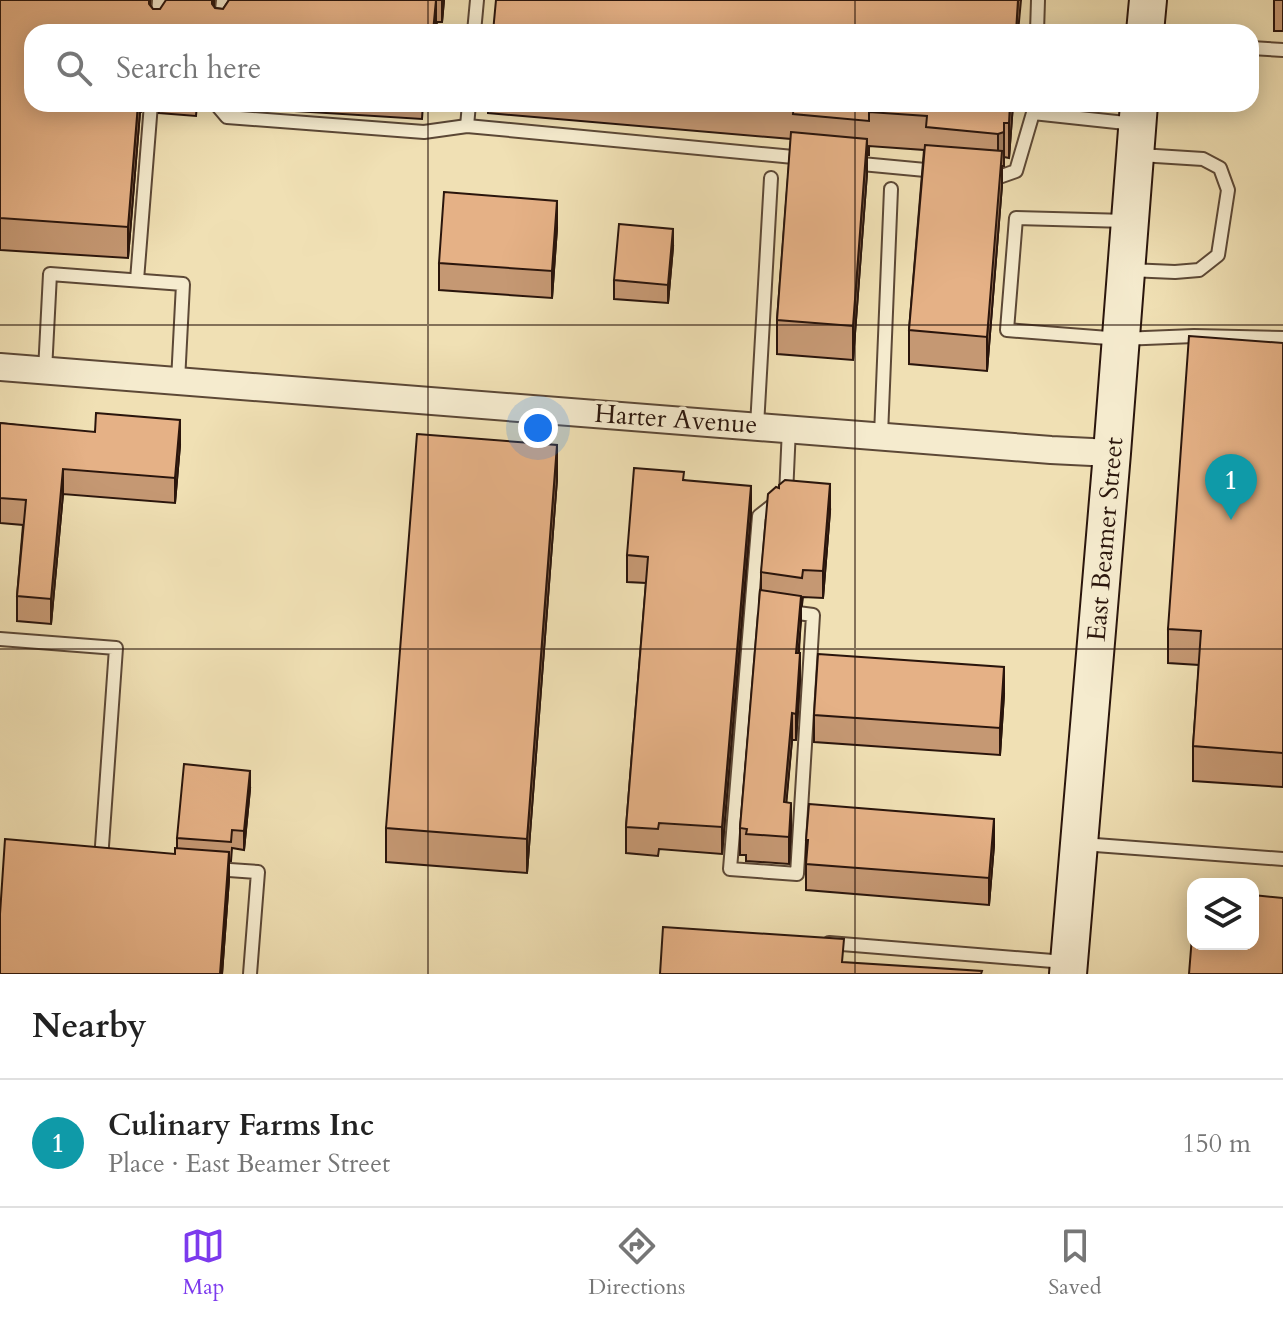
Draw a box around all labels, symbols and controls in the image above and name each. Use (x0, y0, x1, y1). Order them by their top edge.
search box (24, 24, 1259, 112)
icon: search (52, 46, 96, 90)
text: Search here (116, 48, 261, 89)
street label: Harter Avenue (593, 396, 759, 442)
your location (518, 408, 558, 448)
street label: East Beamer Street (1079, 436, 1131, 642)
pin: 1 (1205, 454, 1257, 520)
map controls (1187, 878, 1259, 950)
button: layers (1187, 878, 1259, 950)
text: Nearby (32, 1003, 147, 1049)
text: Culinary Farms Inc (108, 1105, 374, 1146)
text: 1 (51, 1126, 65, 1161)
text: 150 m (1182, 1126, 1251, 1161)
text: Place · East Beamer Street (108, 1146, 390, 1181)
tab: Map (181, 1224, 225, 1302)
tab: Directions (588, 1224, 685, 1302)
tab: Saved (1048, 1224, 1102, 1302)

